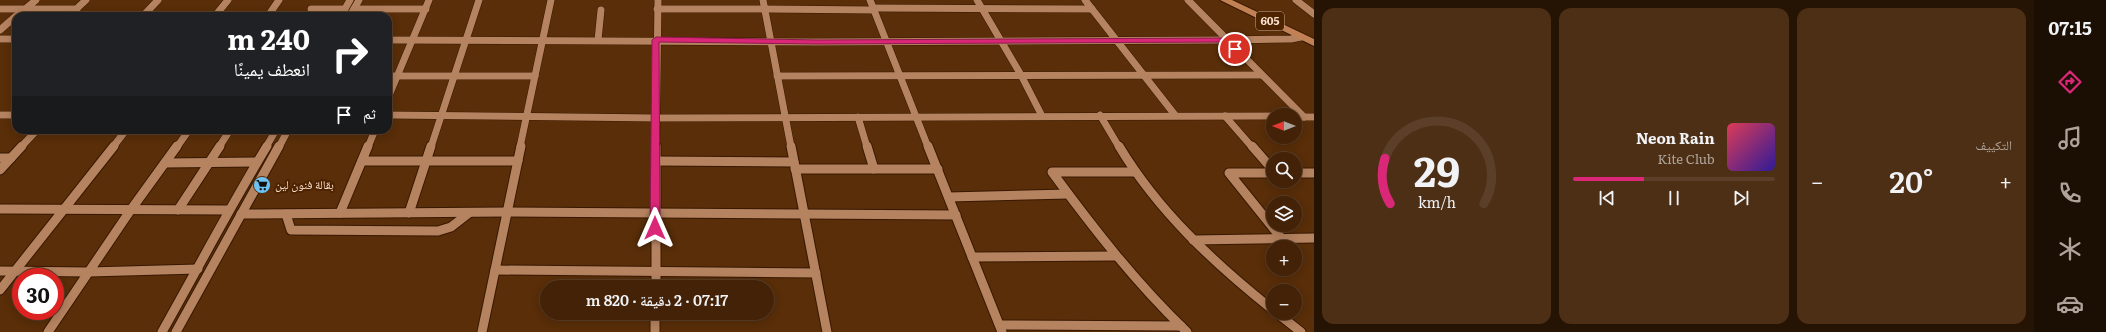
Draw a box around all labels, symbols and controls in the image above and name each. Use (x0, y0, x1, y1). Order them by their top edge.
road number: 605 (1256, 12, 1284, 30)
text: 07:15 (2048, 14, 2092, 41)
text: 240 m (227, 17, 310, 59)
icon: right (324, 28, 376, 80)
pin (1218, 32, 1252, 66)
icon: arrive (1224, 38, 1246, 60)
text: انعطف يمينًا (234, 55, 310, 82)
icon: directions (2056, 68, 2084, 96)
text: ثم (363, 101, 376, 124)
icon: arrive (333, 104, 355, 126)
north arrow (1266, 108, 1302, 144)
map controls (1266, 108, 1302, 320)
icon: music (2056, 124, 2084, 152)
text: Neon Rain (1636, 126, 1715, 149)
text: التكييف (1976, 135, 2012, 154)
text: 29 (1414, 138, 1460, 200)
text: Kite Club (1657, 149, 1715, 168)
button: search (1266, 152, 1302, 188)
text: 20° (1889, 158, 1933, 202)
text: − (1811, 164, 1823, 197)
text: + (1999, 164, 2012, 197)
supermarket icon: بقالة فنون لين (252, 175, 272, 195)
place label: بقالة فنون لين (275, 175, 334, 193)
icon: phone (2056, 179, 2084, 207)
icon: previous (1596, 187, 1618, 209)
icon: pause (1663, 187, 1685, 209)
icon: next (1730, 187, 1752, 209)
text: km/h (1418, 191, 1456, 212)
button: layers (1266, 196, 1302, 232)
position arrow (634, 207, 676, 249)
icon: climate (2056, 235, 2084, 263)
button: + (1266, 240, 1302, 276)
speed limit sign: 30 (12, 268, 64, 320)
button: − (1266, 284, 1302, 320)
text: 07:17 · 2 دقيقة · 820 m (586, 288, 728, 311)
icon: car (2056, 290, 2084, 318)

